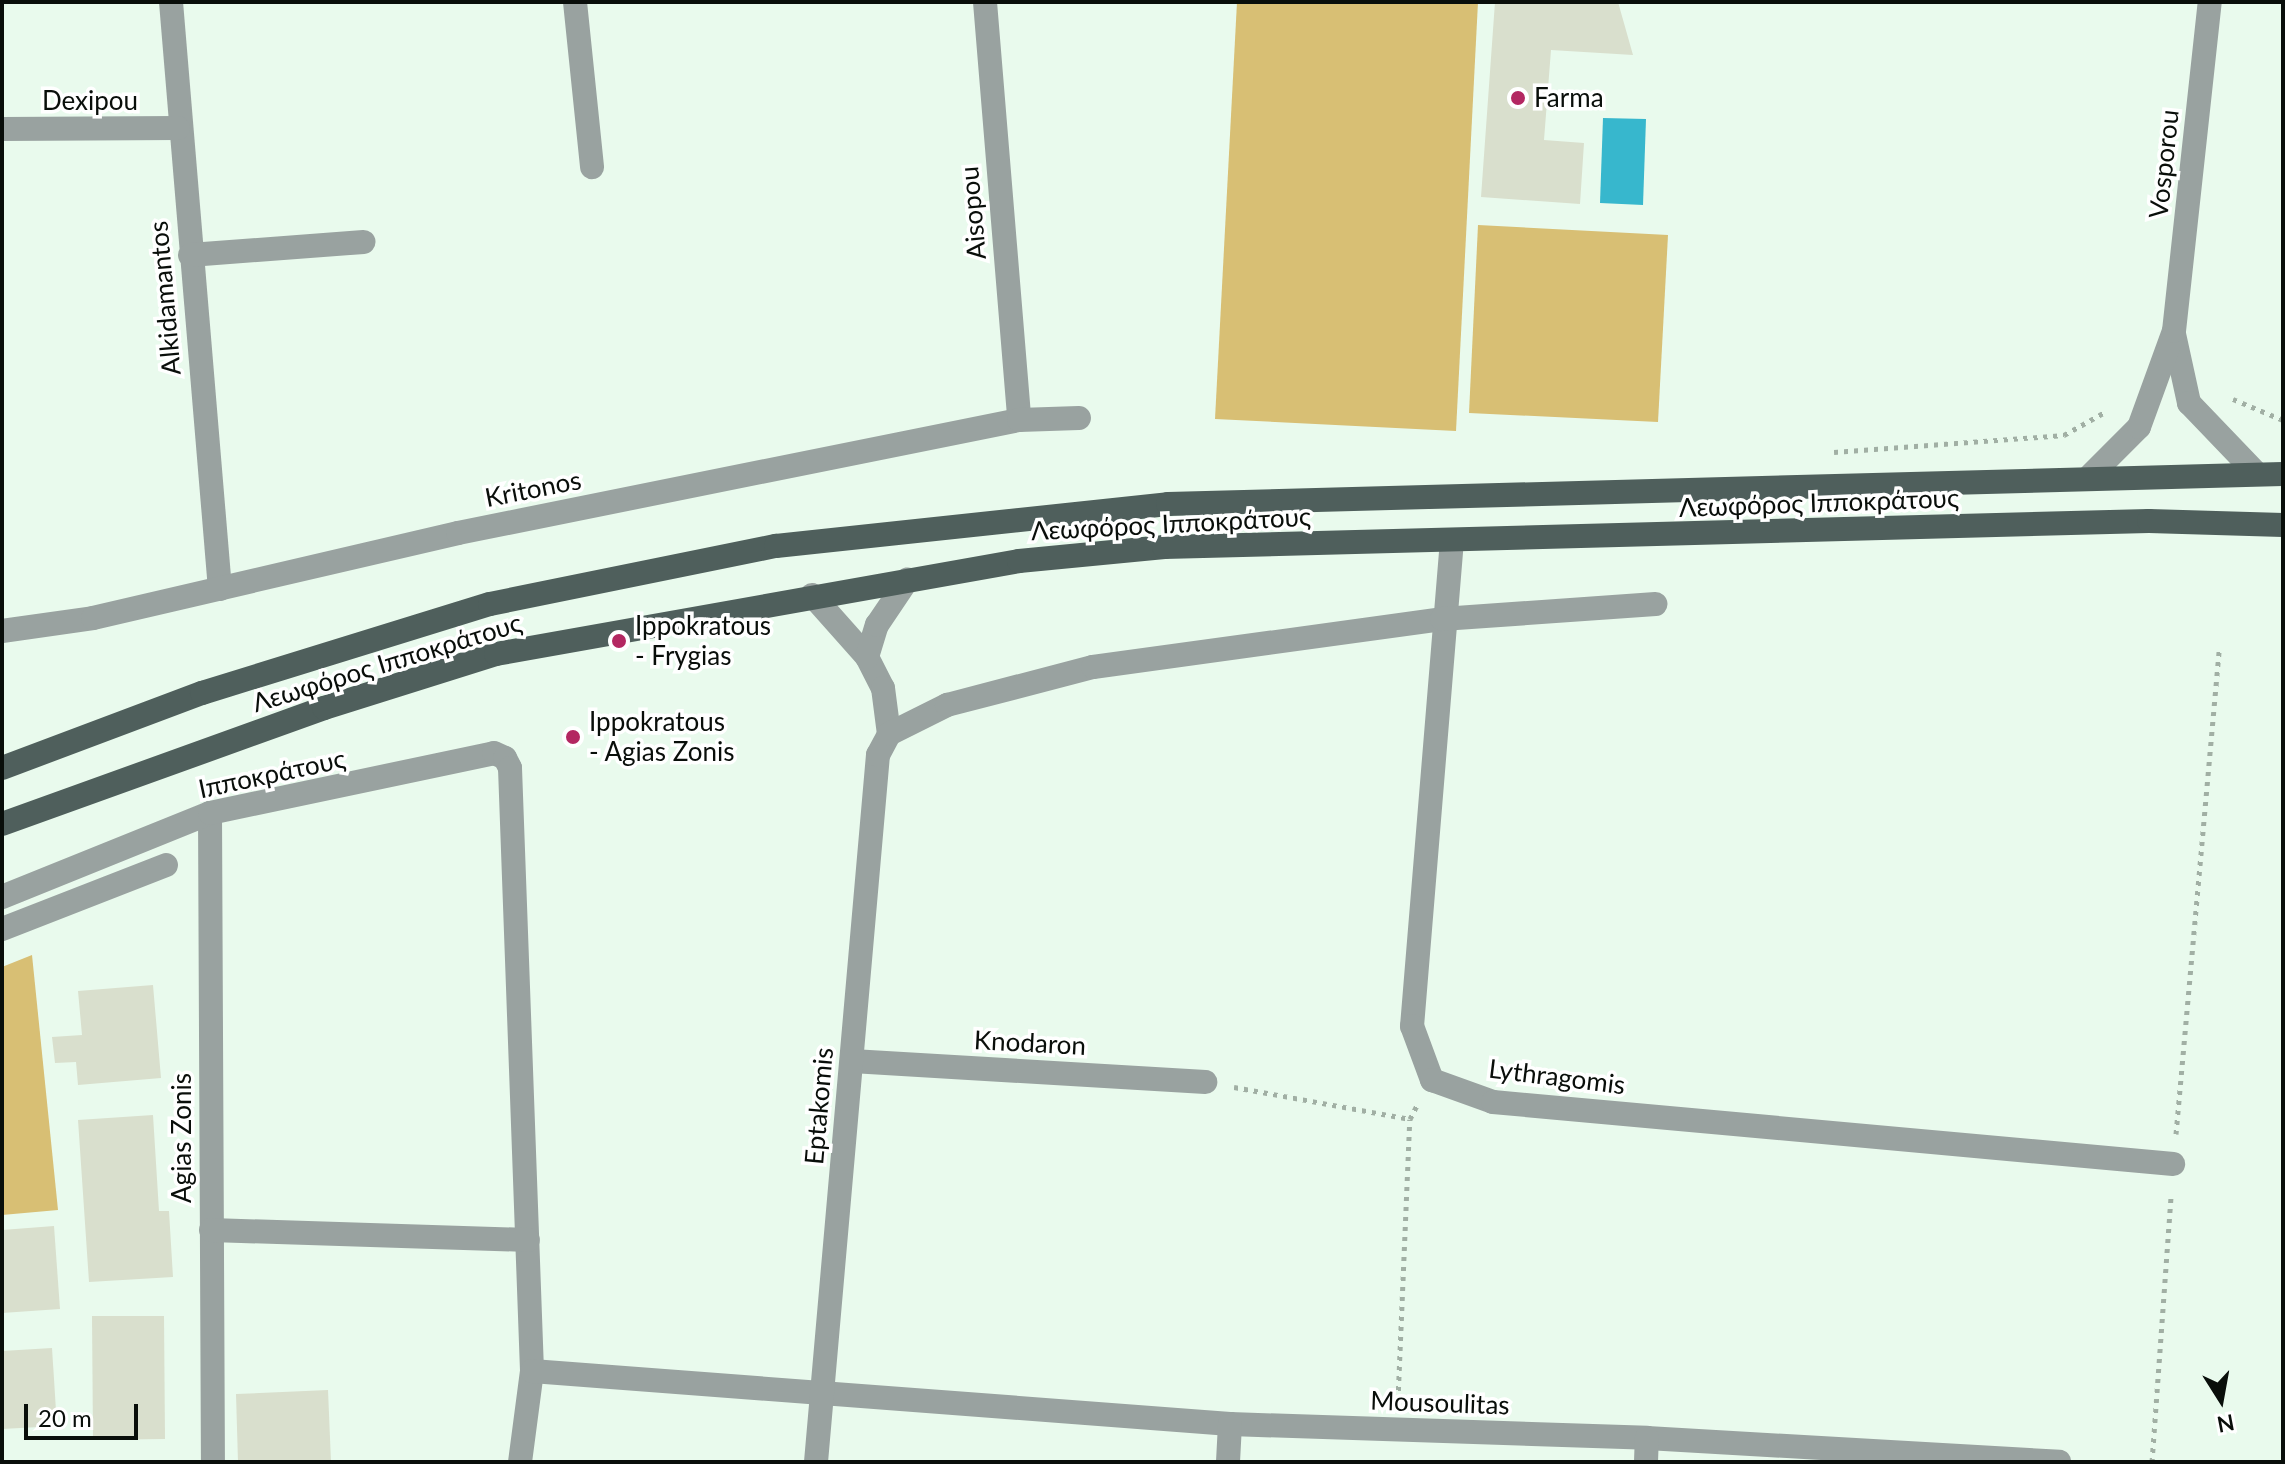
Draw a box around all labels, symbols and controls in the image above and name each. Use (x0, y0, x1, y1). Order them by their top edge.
place label: Farma (1534, 82, 1604, 114)
street label: Dexipou (42, 85, 138, 117)
marker: Farma (1509, 89, 1527, 107)
street label: Vosporou (2143, 108, 2185, 220)
street label: Aisopou (953, 165, 993, 261)
street label: Alkidamantos (143, 220, 187, 376)
street label: Kritonos (482, 464, 584, 514)
street label: Λεωφόρος Ιπποκράτους (1678, 483, 1960, 523)
street label: Λεωφόρος Ιπποκράτους (1030, 501, 1312, 547)
street label: Λεωφόρος Ιπποκράτους (249, 607, 525, 719)
place label: Ippokratous - Frygias (635, 610, 771, 672)
marker: Ippokratous - Frygias (610, 632, 628, 650)
place label: Ippokratous - Agias Zonis (589, 706, 735, 768)
marker: Ippokratous - Agias Zonis (564, 728, 582, 746)
street label: Ιπποκράτους (196, 743, 348, 805)
street label: Knodaron (973, 1024, 1087, 1062)
street label: Eptakomis (798, 1046, 840, 1166)
street label: Lythragomis (1487, 1053, 1627, 1101)
street label: Agias Zonis (166, 1073, 198, 1203)
north arrow (2181, 1360, 2261, 1440)
street label: Mousoulitas (1370, 1385, 1510, 1421)
scale bar (28, 1388, 142, 1438)
text: 20 m (38, 1403, 92, 1432)
text: N (2215, 1409, 2237, 1439)

